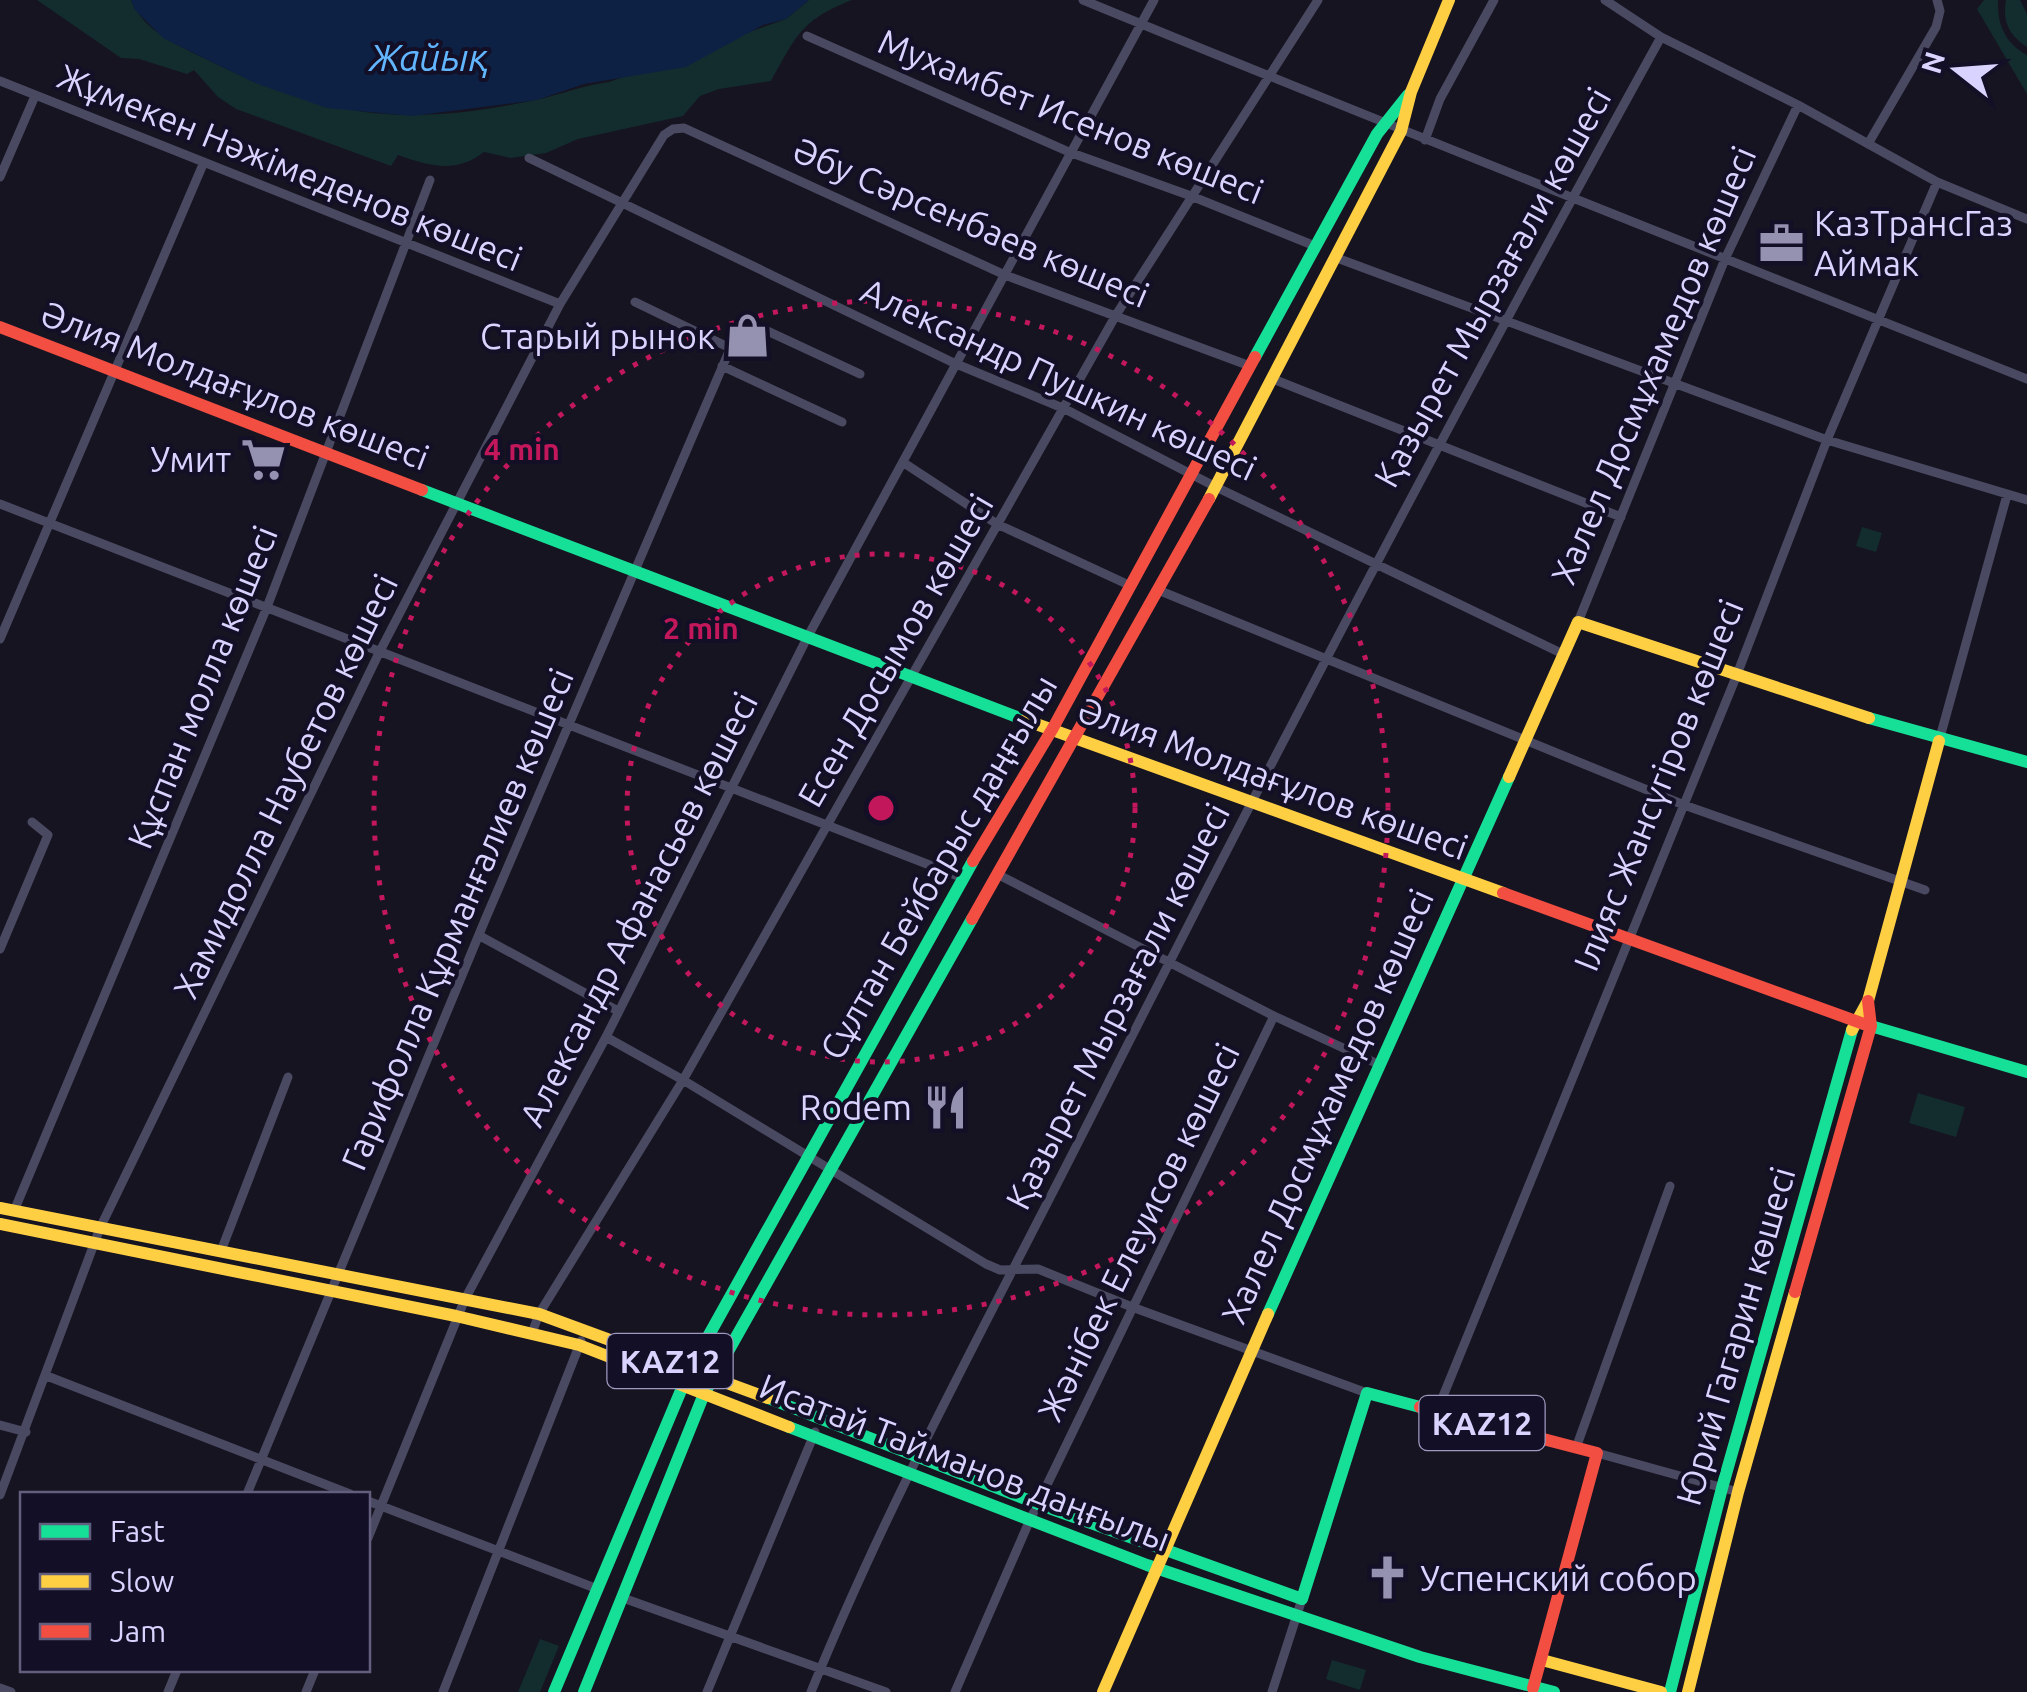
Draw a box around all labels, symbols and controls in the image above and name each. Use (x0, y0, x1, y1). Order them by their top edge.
street label: Мухамбет Исенов көшесі (873, 20, 1269, 212)
north arrow (1907, 20, 2007, 120)
water label: Жайық (368, 36, 488, 78)
text: N (1915, 48, 1950, 77)
street label: Жұмекен Нәжімеденов көшесі (52, 55, 528, 279)
street label: Қазырет Мырзағали көшесі (1365, 80, 1619, 494)
street label: Әбу Сәрсенбаев көшесі (787, 129, 1155, 315)
street label: Халел Досмұхамедов көшесі (1543, 140, 1763, 590)
place label: КазТрансГаз Аймак (1814, 203, 2013, 283)
office icon: КазТрансГаз Аймак (1757, 219, 1805, 267)
street label: Александр Пушкин көшесі (855, 270, 1263, 488)
street label: Әлия Молдағұлов көшесі (36, 293, 434, 477)
shop icon: Старый рынок (724, 312, 772, 360)
place label: Старый рынок (480, 316, 715, 356)
text: 4 min (484, 432, 560, 466)
supermarket icon: Умит (240, 435, 288, 483)
place label: Умит (150, 439, 231, 479)
street label: Есен Досымов көшесі (789, 487, 1001, 813)
street label: Құспан молла көшесі (119, 520, 285, 854)
street label: Хамидолла Наубетов көшесі (165, 568, 405, 1004)
street label: Ілияс Жансүгіров көшесі (1565, 594, 1751, 976)
text: 2 min (663, 611, 739, 645)
street label: Гарифолла Құрманғалиев көшесі (333, 662, 581, 1176)
street label: Сұлтан Бейбарыс даңғылы (811, 668, 1065, 1066)
street label: Александр Афанасьев көшесі (511, 685, 765, 1133)
street label: Әлия Молдағұлов көшесі (1073, 689, 1473, 867)
centre of rings (863, 790, 899, 826)
street label: Қазырет Мырзағали көшесі (997, 796, 1237, 1216)
street label: Халел Досмұхамедов көшесі (1213, 883, 1441, 1329)
street label: Жәнібек Елеуисов көшесі (1029, 1037, 1247, 1427)
restaurant icon: Rodem (921, 1083, 969, 1131)
place label: Rodem (800, 1087, 912, 1127)
street label: Юрий Гагарин көшесі (1668, 1162, 1802, 1510)
road number: KAZ12 (608, 1334, 732, 1388)
street label: Исатай Тайманов даңғылы (754, 1365, 1176, 1559)
road number: KAZ12 (1420, 1396, 1544, 1450)
legend (20, 1492, 370, 1672)
text: Fast (110, 1514, 165, 1548)
church icon: Успенский собор (1363, 1554, 1411, 1602)
place label: Успенский собор (1420, 1558, 1697, 1598)
text: Slow (110, 1564, 174, 1598)
text: Jam (110, 1614, 166, 1648)

